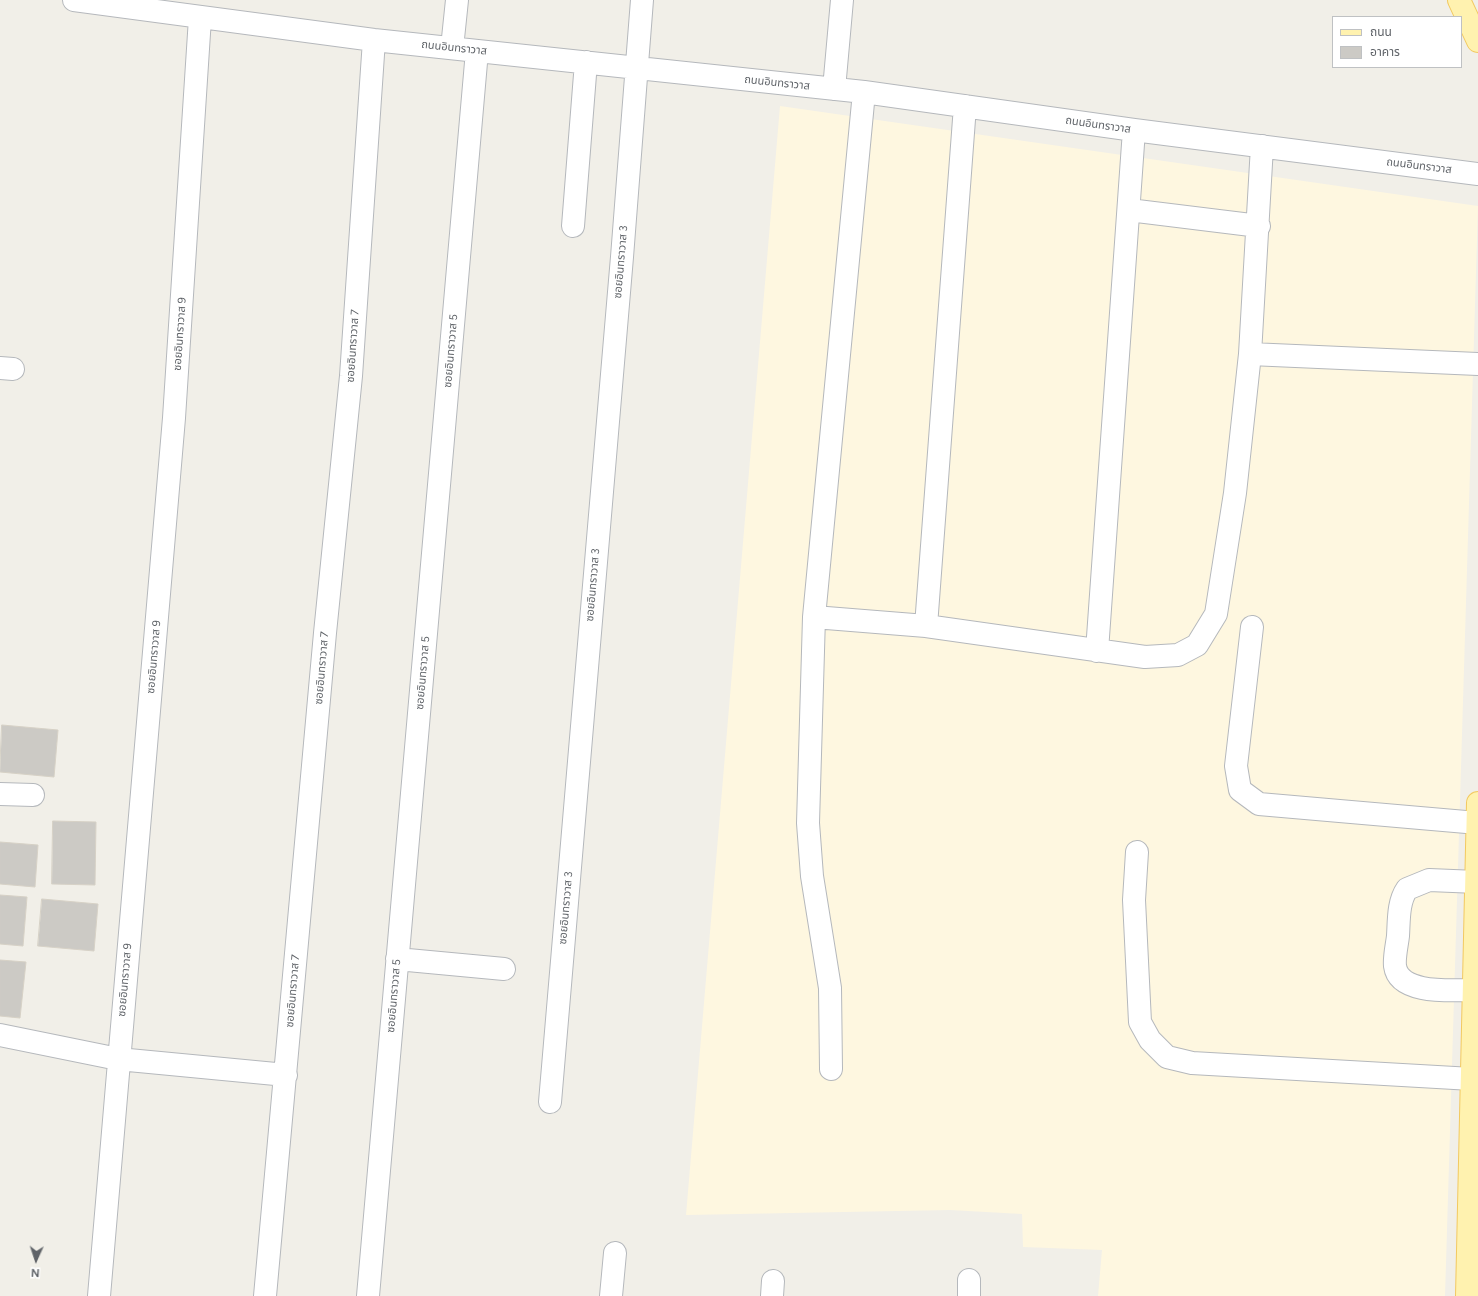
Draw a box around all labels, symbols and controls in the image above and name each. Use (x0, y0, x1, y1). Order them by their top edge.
legend (1332, 16, 1462, 68)
text: ถนน (1370, 25, 1392, 39)
street label: ถนนอินทราวาส (421, 38, 487, 58)
text: อาคาร (1370, 45, 1400, 59)
street label: ถนนอินทราวาส (744, 73, 810, 93)
street label: ถนนอินทราวาส (1064, 114, 1132, 136)
street label: ถนนอินทราวาส (1386, 155, 1452, 177)
street label: ซอยอินทราวาส 3 (611, 225, 631, 299)
street label: ซอยอินทราวาส 9 (171, 297, 189, 371)
street label: ซอยอินทราวาส 7 (344, 309, 362, 383)
street label: ซอยอินทราวาส 5 (441, 314, 461, 388)
street label: ซอยอินทราวาส 3 (583, 548, 603, 622)
street label: ซอยอินทราวาส 9 (144, 620, 164, 694)
street label: ซอยอินทราวาส 7 (312, 631, 332, 705)
street label: ซอยอินทราวาส 5 (413, 636, 433, 710)
street label: ซอยอินทราวาส 3 (556, 871, 576, 945)
street label: ซอยอินทราวาส 9 (115, 943, 135, 1017)
street label: ซอยอินทราวาส 7 (283, 954, 303, 1028)
street label: ซอยอินทราวาส 5 (384, 959, 404, 1033)
north arrow (16, 1240, 56, 1280)
text: N (31, 1266, 40, 1279)

